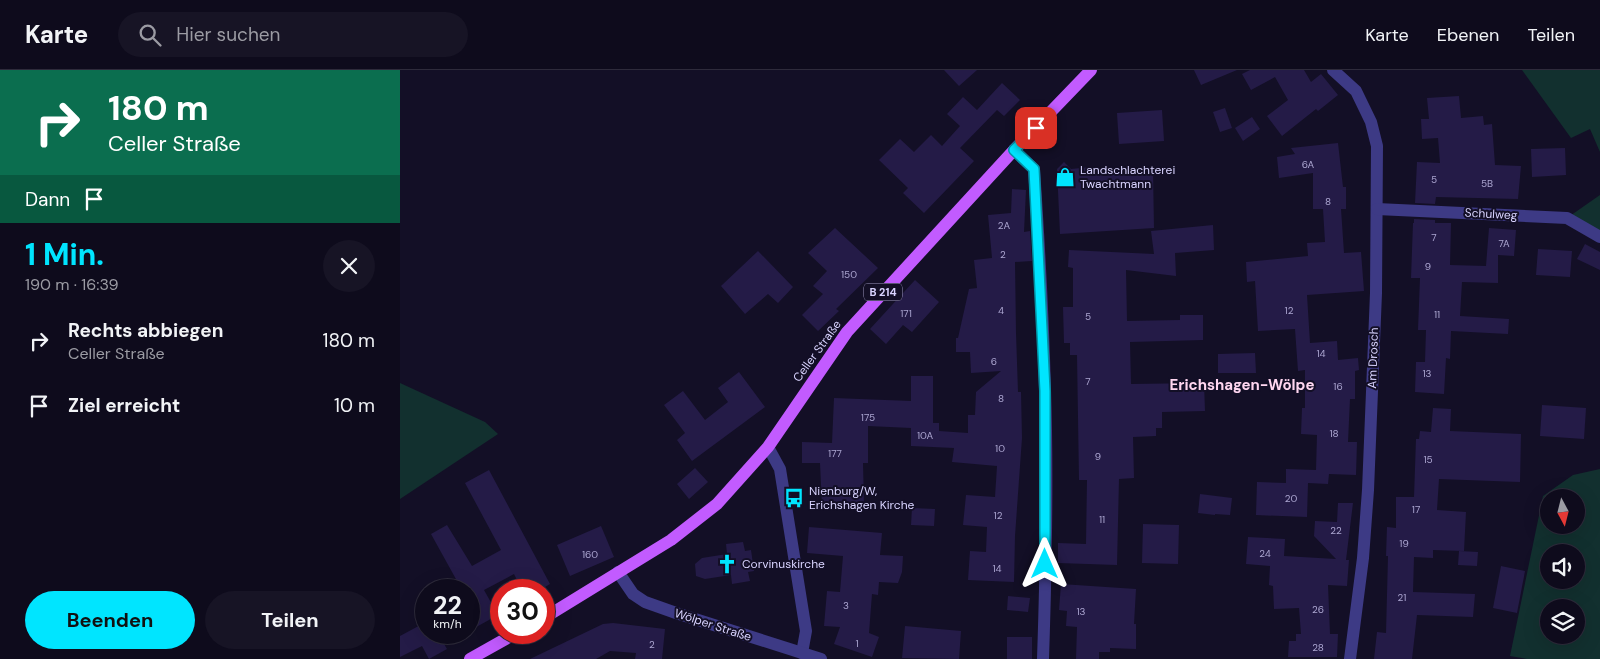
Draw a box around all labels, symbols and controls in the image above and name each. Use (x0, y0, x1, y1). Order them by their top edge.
search box (118, 12, 468, 57)
text: Karte (25, 19, 88, 50)
icon: search (136, 21, 164, 49)
text: Hier suchen (176, 22, 281, 47)
text: Karte (1365, 23, 1409, 47)
text: Ebenen (1437, 23, 1499, 47)
text: Teilen (1527, 23, 1575, 47)
text: 180 m (108, 85, 209, 131)
icon: right (25, 90, 90, 155)
pin (1015, 107, 1057, 149)
icon: arrive (1022, 114, 1050, 142)
text: Celler Straße (108, 129, 241, 158)
house number: 6A (1302, 158, 1315, 171)
place label: Landschlachterei Twachtmann (1080, 162, 1175, 192)
shop icon: Landschlachterei Twachtmann (1054, 166, 1076, 188)
house number: 5 (1431, 173, 1437, 186)
house number: 5B (1481, 177, 1493, 190)
icon: arrive (80, 185, 108, 213)
text: Dann (25, 187, 70, 212)
house number: 8 (1325, 195, 1331, 208)
street label: Schulweg (1464, 205, 1518, 223)
house number: 2A (998, 219, 1011, 232)
house number: 7 (1431, 231, 1437, 244)
text: 1 Min. (25, 235, 104, 274)
house number: 7A (1498, 237, 1510, 250)
button: close (323, 240, 375, 292)
house number: 2 (1000, 248, 1006, 261)
house number: 9 (1425, 260, 1431, 273)
house number: 150 (841, 268, 857, 281)
text: 190 m · 16:39 (25, 274, 119, 295)
road number: B 214 (864, 283, 902, 300)
house number: 4 (998, 304, 1004, 317)
house number: 12 (1285, 304, 1294, 317)
house number: 171 (900, 307, 912, 320)
house number: 11 (1434, 308, 1440, 321)
house number: 5 (1085, 310, 1091, 323)
street label: Celler Straße (789, 317, 845, 385)
text: Rechts abbiegen (68, 318, 223, 343)
icon: right (25, 327, 53, 355)
street label: Am Drosch (1364, 327, 1382, 389)
text: 180 m (323, 328, 375, 353)
text: Celler Straße (68, 343, 165, 364)
house number: 14 (1316, 347, 1326, 360)
house number: 6 (991, 355, 997, 368)
house number: 13 (1422, 367, 1432, 380)
house number: 7 (1085, 375, 1091, 388)
district label: Erichshagen-Wölpe (1170, 375, 1314, 395)
house number: 16 (1333, 380, 1343, 393)
icon: arrive (25, 392, 53, 420)
house number: 8 (998, 392, 1004, 405)
text: Ziel erreicht (68, 393, 180, 418)
text: 10 m (334, 393, 375, 418)
house number: 175 (861, 411, 875, 424)
house number: 18 (1329, 427, 1339, 440)
house number: 10A (917, 429, 933, 442)
house number: 10 (995, 442, 1005, 455)
house number: 177 (828, 447, 842, 460)
house number: 9 (1095, 450, 1101, 463)
house number: 15 (1423, 453, 1433, 466)
place label: Nienburg/W, Erichshagen Kirche (809, 483, 915, 513)
bus stop icon: Nienburg/W, Erichshagen Kirche (783, 487, 805, 509)
north arrow (1540, 489, 1585, 534)
map controls (1540, 489, 1585, 644)
house number: 20 (1285, 492, 1297, 505)
house number: 17 (1412, 503, 1420, 516)
house number: 12 (994, 509, 1003, 522)
house number: 11 (1099, 513, 1105, 526)
house number: 22 (1330, 524, 1342, 537)
position arrow (1018, 537, 1070, 589)
house number: 19 (1399, 537, 1409, 550)
button: sound (1540, 544, 1585, 589)
house number: 24 (1259, 547, 1271, 560)
house number: 160 (582, 548, 598, 561)
church icon: Corvinuskirche (716, 553, 738, 575)
place label: Corvinuskirche (742, 556, 825, 572)
house number: 14 (992, 562, 1002, 575)
speed limit sign: 30 (490, 579, 555, 644)
text: 22 (433, 589, 462, 622)
button: Beenden (25, 591, 195, 649)
button: Teilen (205, 591, 375, 649)
house number: 21 (1398, 591, 1406, 604)
house number: 3 (843, 599, 849, 612)
button: layers (1540, 599, 1585, 644)
house number: 26 (1312, 603, 1324, 616)
street label: Wölper Straße (673, 605, 754, 645)
house number: 13 (1076, 605, 1086, 618)
text: km/h (433, 616, 462, 632)
house number: 1 (855, 637, 859, 650)
house number: 2 (649, 638, 655, 651)
house number: 28 (1312, 641, 1324, 654)

